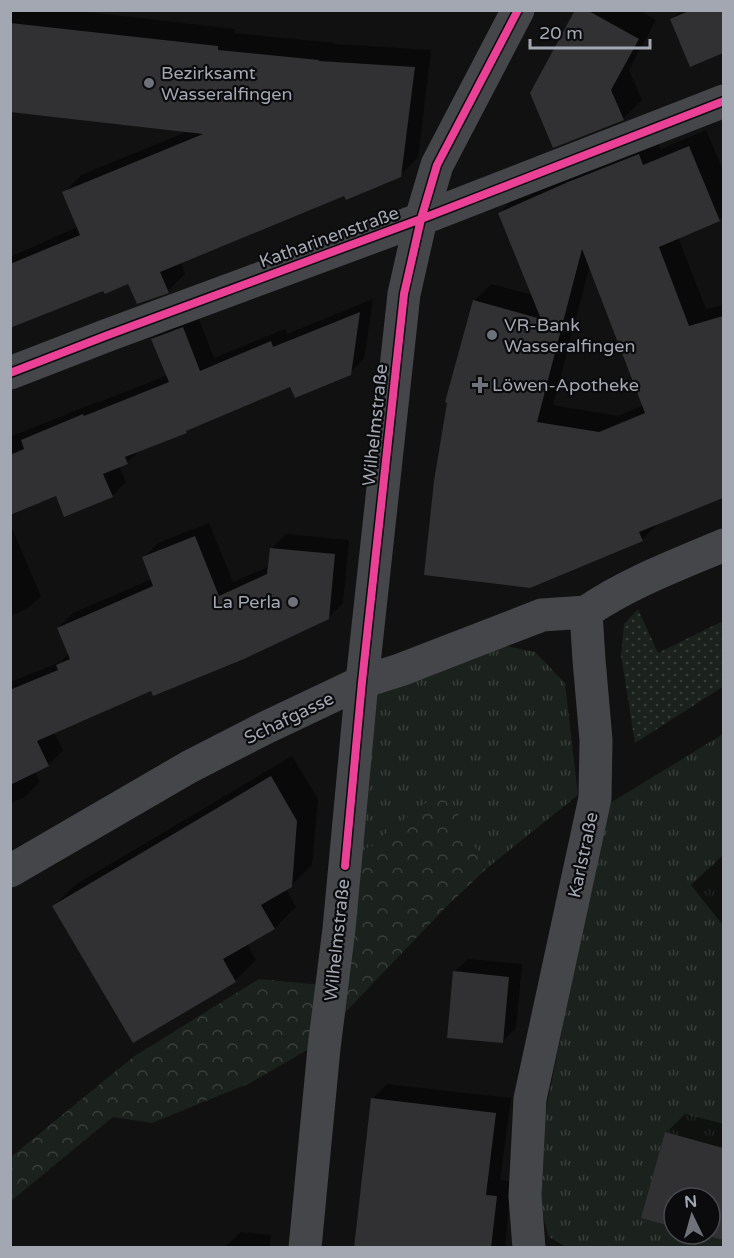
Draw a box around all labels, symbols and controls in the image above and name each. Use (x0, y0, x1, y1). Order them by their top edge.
scale bar (530, 12, 650, 50)
text: 20 m (539, 22, 583, 44)
place label: Bezirksamt Wasseralfingen (161, 62, 293, 105)
marker: Bezirksamt Wasseralfingen (142, 76, 156, 90)
street label: Katharinenstraße (256, 202, 402, 272)
place label: VR-Bank Wasseralfingen (504, 314, 636, 357)
marker: VR-Bank Wasseralfingen (485, 328, 499, 342)
street label: Wilhelmstraße (358, 363, 392, 487)
place label: Löwen-Apotheke (492, 374, 639, 396)
marker: Löwen-Apotheke (473, 378, 487, 392)
place label: La Perla (212, 591, 281, 613)
marker: La Perla (286, 595, 300, 609)
street label: Schafgasse (241, 687, 337, 749)
street label: Karlstraße (563, 810, 603, 900)
street label: Wilhelmstraße (320, 878, 354, 1002)
north arrow (662, 1186, 722, 1246)
text: N (684, 1192, 698, 1213)

